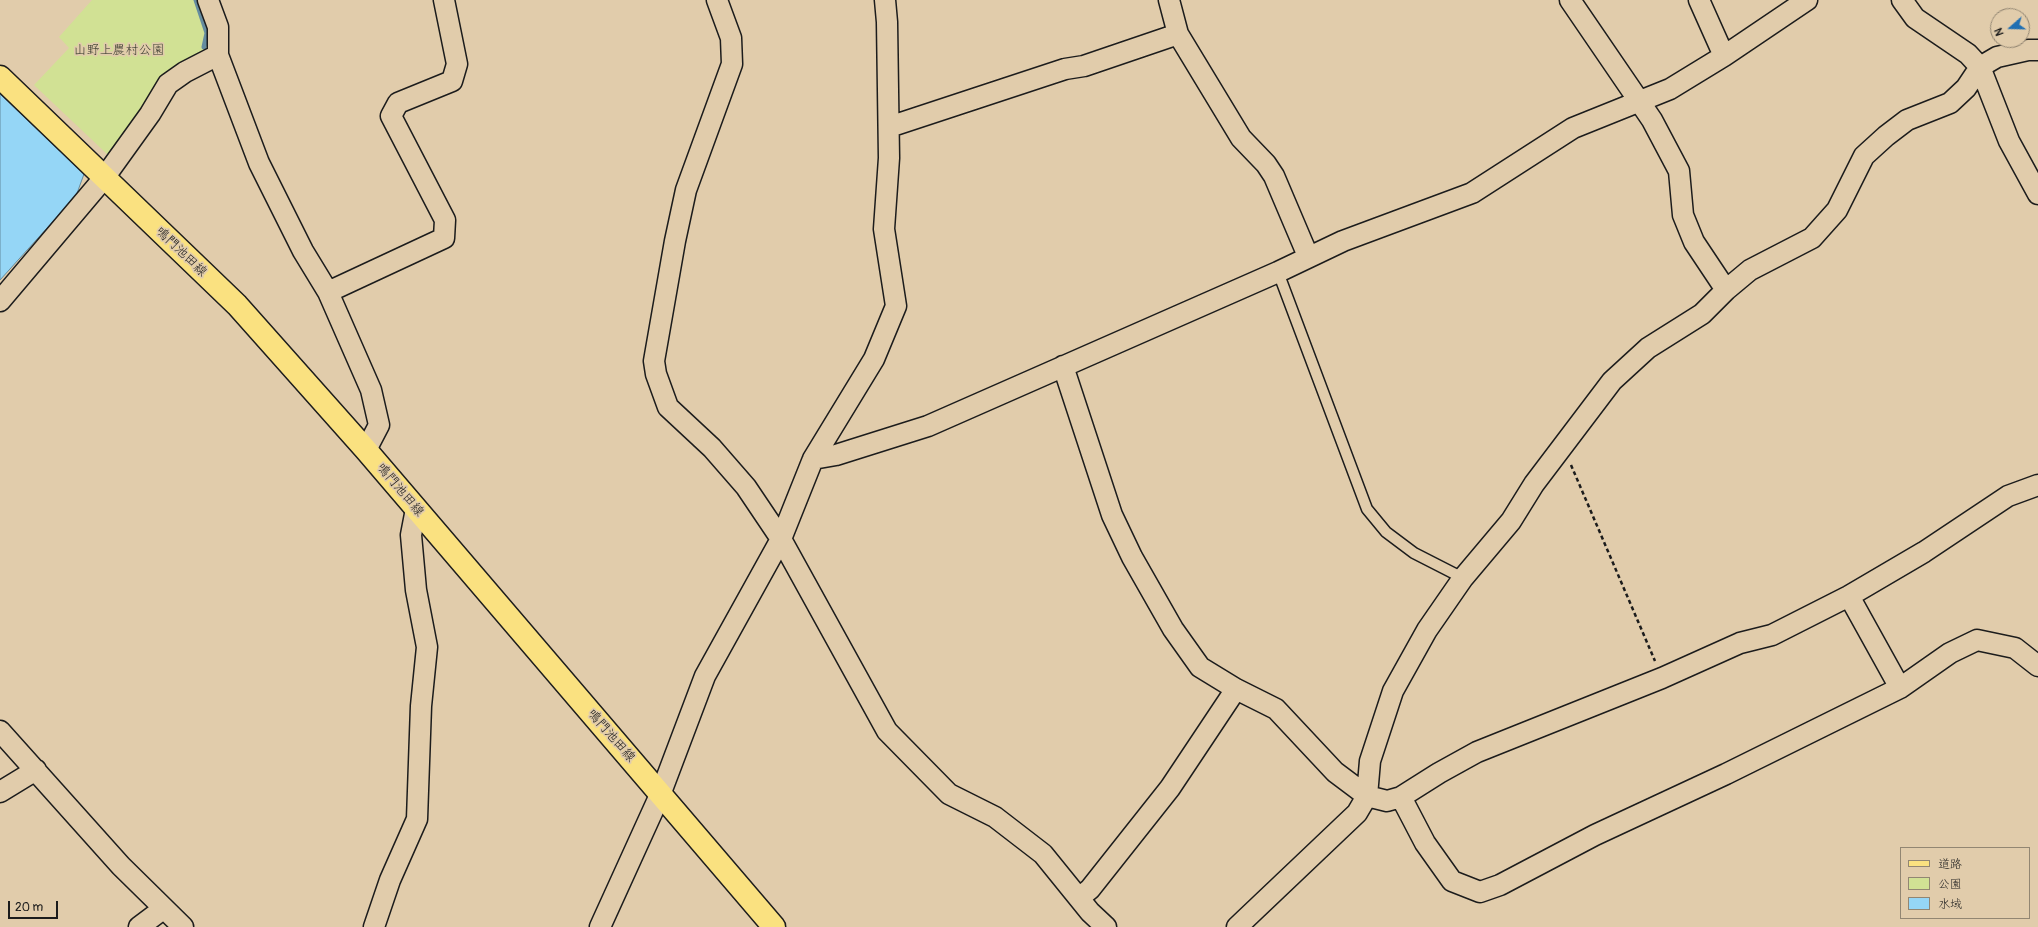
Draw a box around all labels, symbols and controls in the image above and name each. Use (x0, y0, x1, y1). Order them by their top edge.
north arrow (1990, 8, 2030, 48)
text: N (1992, 26, 2007, 38)
park label: 山野上農村公園 (74, 43, 164, 59)
street label: 鳴門池田線 (152, 224, 210, 280)
street label: 鳴門池田線 (373, 460, 427, 520)
street label: 鳴門池田線 (584, 706, 638, 766)
legend (1900, 847, 2030, 919)
text: 道路 (1938, 857, 1962, 872)
text: 公園 (1938, 877, 1962, 892)
scale bar (10, 893, 60, 919)
text: 水域 (1938, 897, 1962, 912)
text: 20 m (15, 900, 43, 915)

